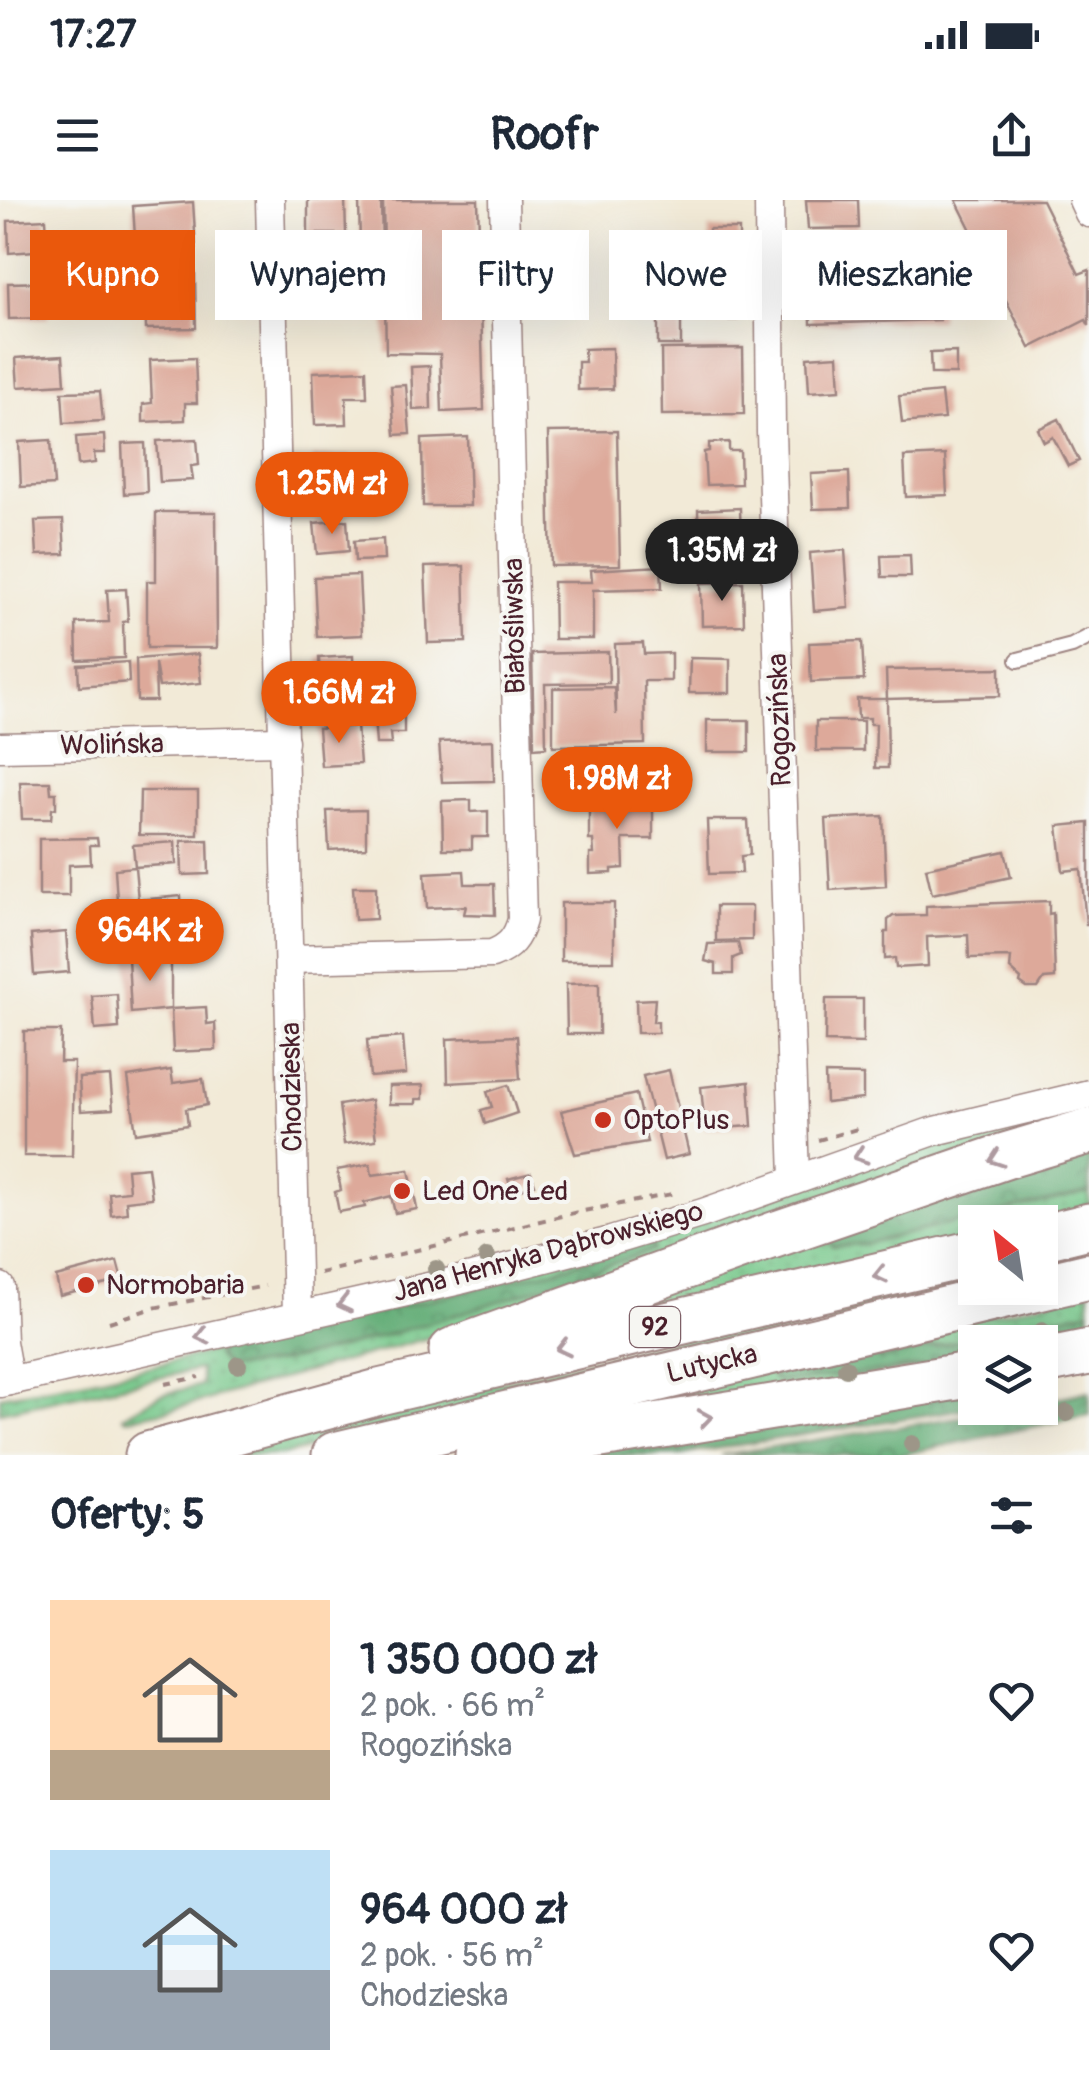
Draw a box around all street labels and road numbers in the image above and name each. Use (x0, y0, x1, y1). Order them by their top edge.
street label: Białośliwska (496, 558, 534, 694)
street label: Rogozińska (760, 653, 800, 787)
street label: Wolińska (60, 727, 164, 763)
street label: Chodzieska (273, 1022, 311, 1152)
street label: Jana Henryka Dąbrowskiego (389, 1194, 707, 1310)
road number: 92 (630, 1307, 680, 1347)
street label: Lutycka (663, 1337, 761, 1391)

